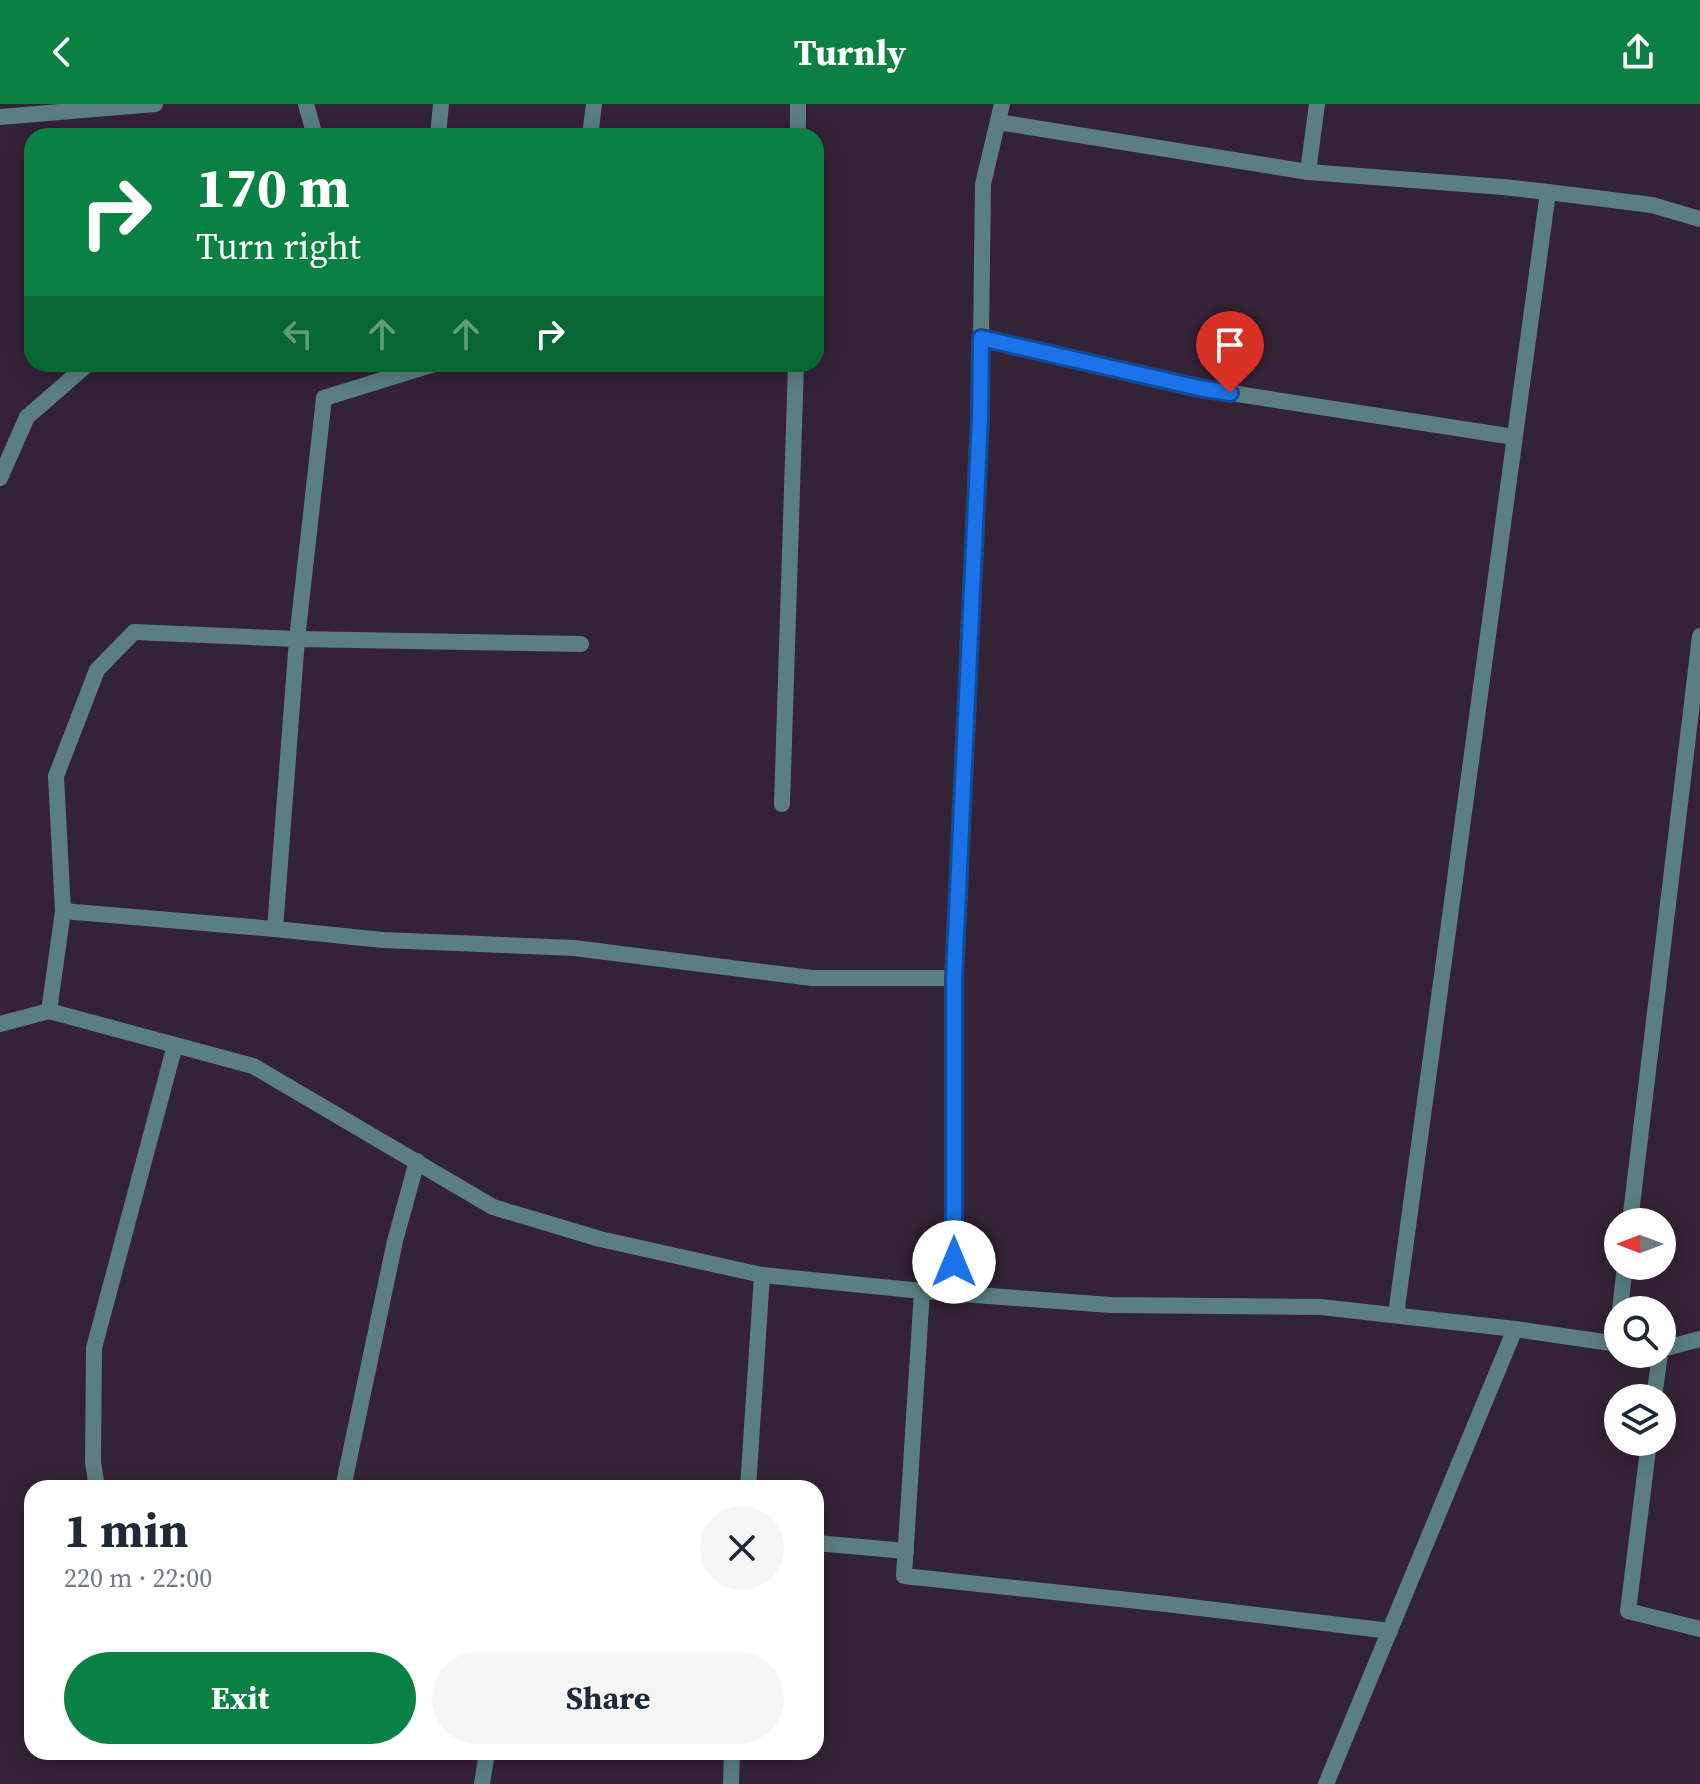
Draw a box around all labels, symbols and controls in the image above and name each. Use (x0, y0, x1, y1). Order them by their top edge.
text: Turnly (794, 28, 906, 77)
icon: back (40, 30, 84, 74)
icon: share (1616, 30, 1660, 74)
text: 170 m (196, 149, 350, 226)
icon: right (64, 160, 168, 264)
text: Turn right (196, 222, 361, 271)
pin (1196, 311, 1264, 393)
icon: left (276, 312, 320, 356)
icon: ahead (360, 312, 404, 356)
icon: ahead (444, 312, 488, 356)
icon: right (528, 312, 572, 356)
icon: arrive (1208, 323, 1252, 367)
north arrow (1604, 1208, 1676, 1280)
map controls (1604, 1208, 1676, 1456)
position arrow (912, 1220, 996, 1304)
button: search (1604, 1296, 1676, 1368)
button: layers (1604, 1384, 1676, 1456)
text: 1 min (64, 1497, 189, 1563)
button: close (700, 1506, 784, 1590)
text: 220 m · 22:00 (64, 1560, 212, 1596)
button: Exit (64, 1652, 416, 1744)
button: Share (432, 1652, 784, 1744)

